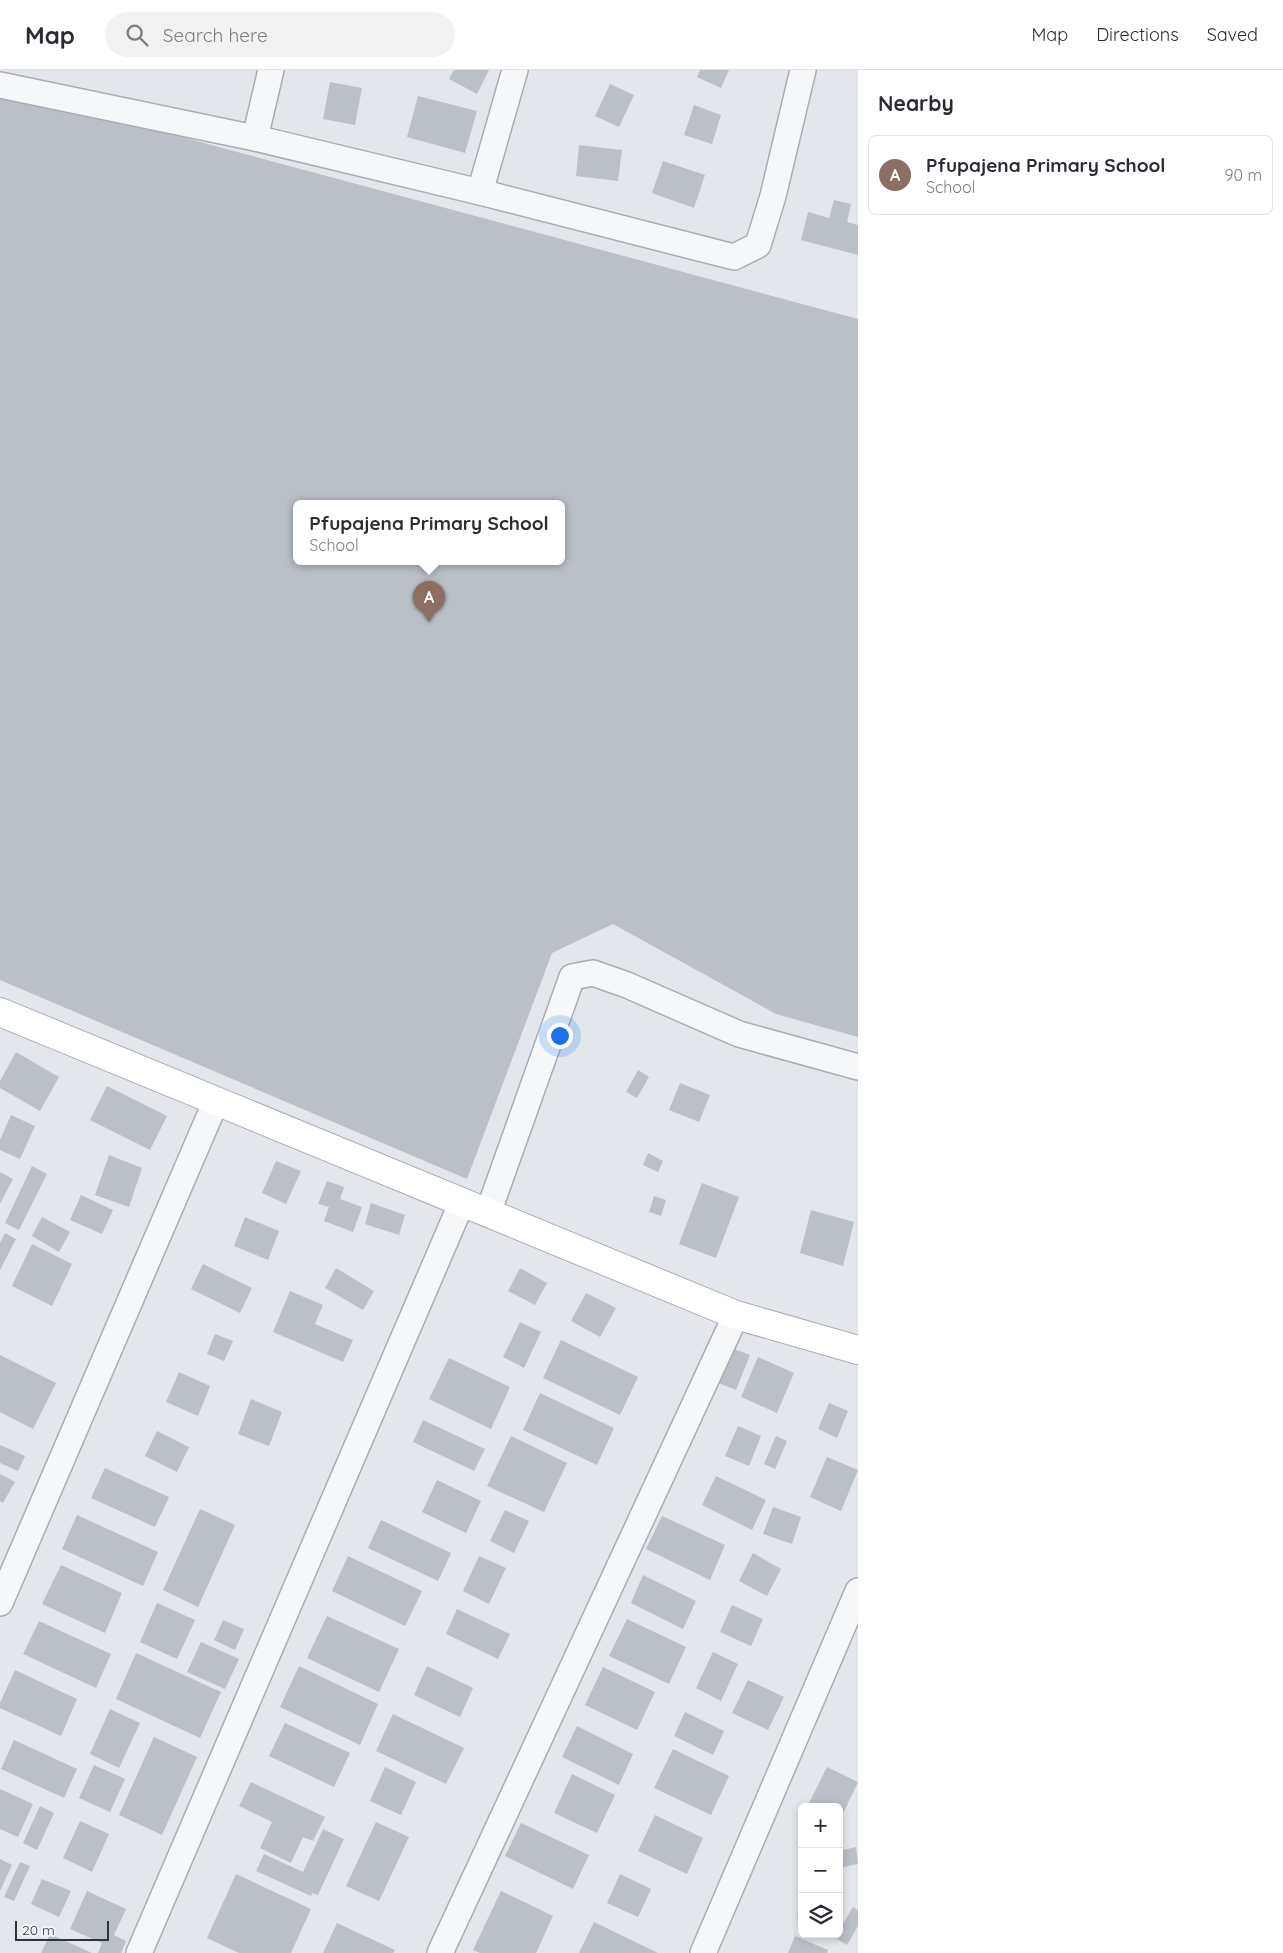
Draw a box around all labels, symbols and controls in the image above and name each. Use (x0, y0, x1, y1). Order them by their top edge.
search box (105, 12, 455, 57)
text: Map (25, 20, 75, 50)
icon: search (123, 21, 151, 49)
text: Search here (163, 23, 268, 47)
text: Map (1031, 23, 1068, 46)
text: Directions (1096, 23, 1179, 46)
text: Saved (1207, 23, 1258, 46)
text: Nearby (878, 90, 954, 116)
text: Pfupajena Primary School (926, 153, 1166, 177)
text: A (890, 165, 900, 185)
text: 90 m (1225, 165, 1262, 185)
text: School (926, 177, 975, 197)
popup (293, 500, 565, 565)
text: Pfupajena Primary School (309, 511, 549, 535)
text: School (309, 535, 359, 555)
pin: A (413, 581, 445, 622)
your location (547, 1023, 573, 1049)
map controls (798, 1803, 843, 1938)
button: + (798, 1803, 843, 1848)
button: − (798, 1848, 843, 1893)
button: layers (798, 1893, 843, 1938)
scale bar (15, 1918, 109, 1941)
text: 20 m (22, 1921, 55, 1939)

